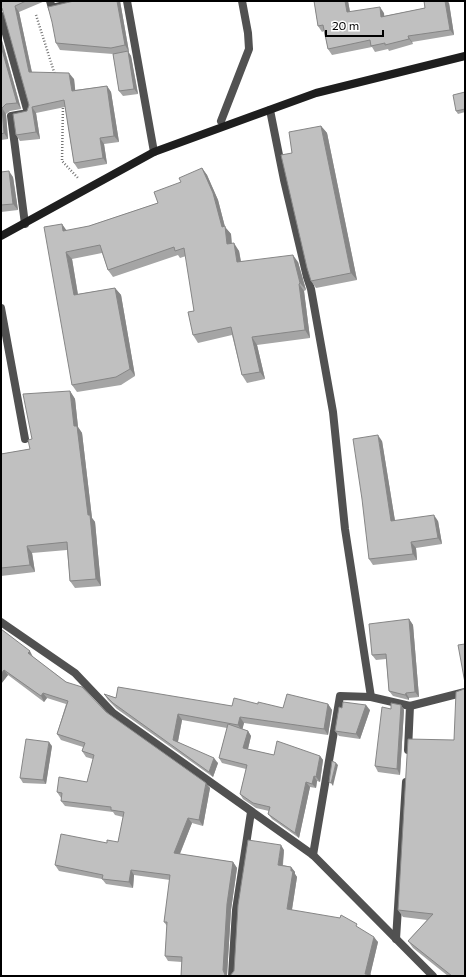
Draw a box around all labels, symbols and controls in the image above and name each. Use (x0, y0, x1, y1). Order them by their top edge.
scale bar (326, 12, 383, 38)
text: 20 m (332, 18, 359, 32)

